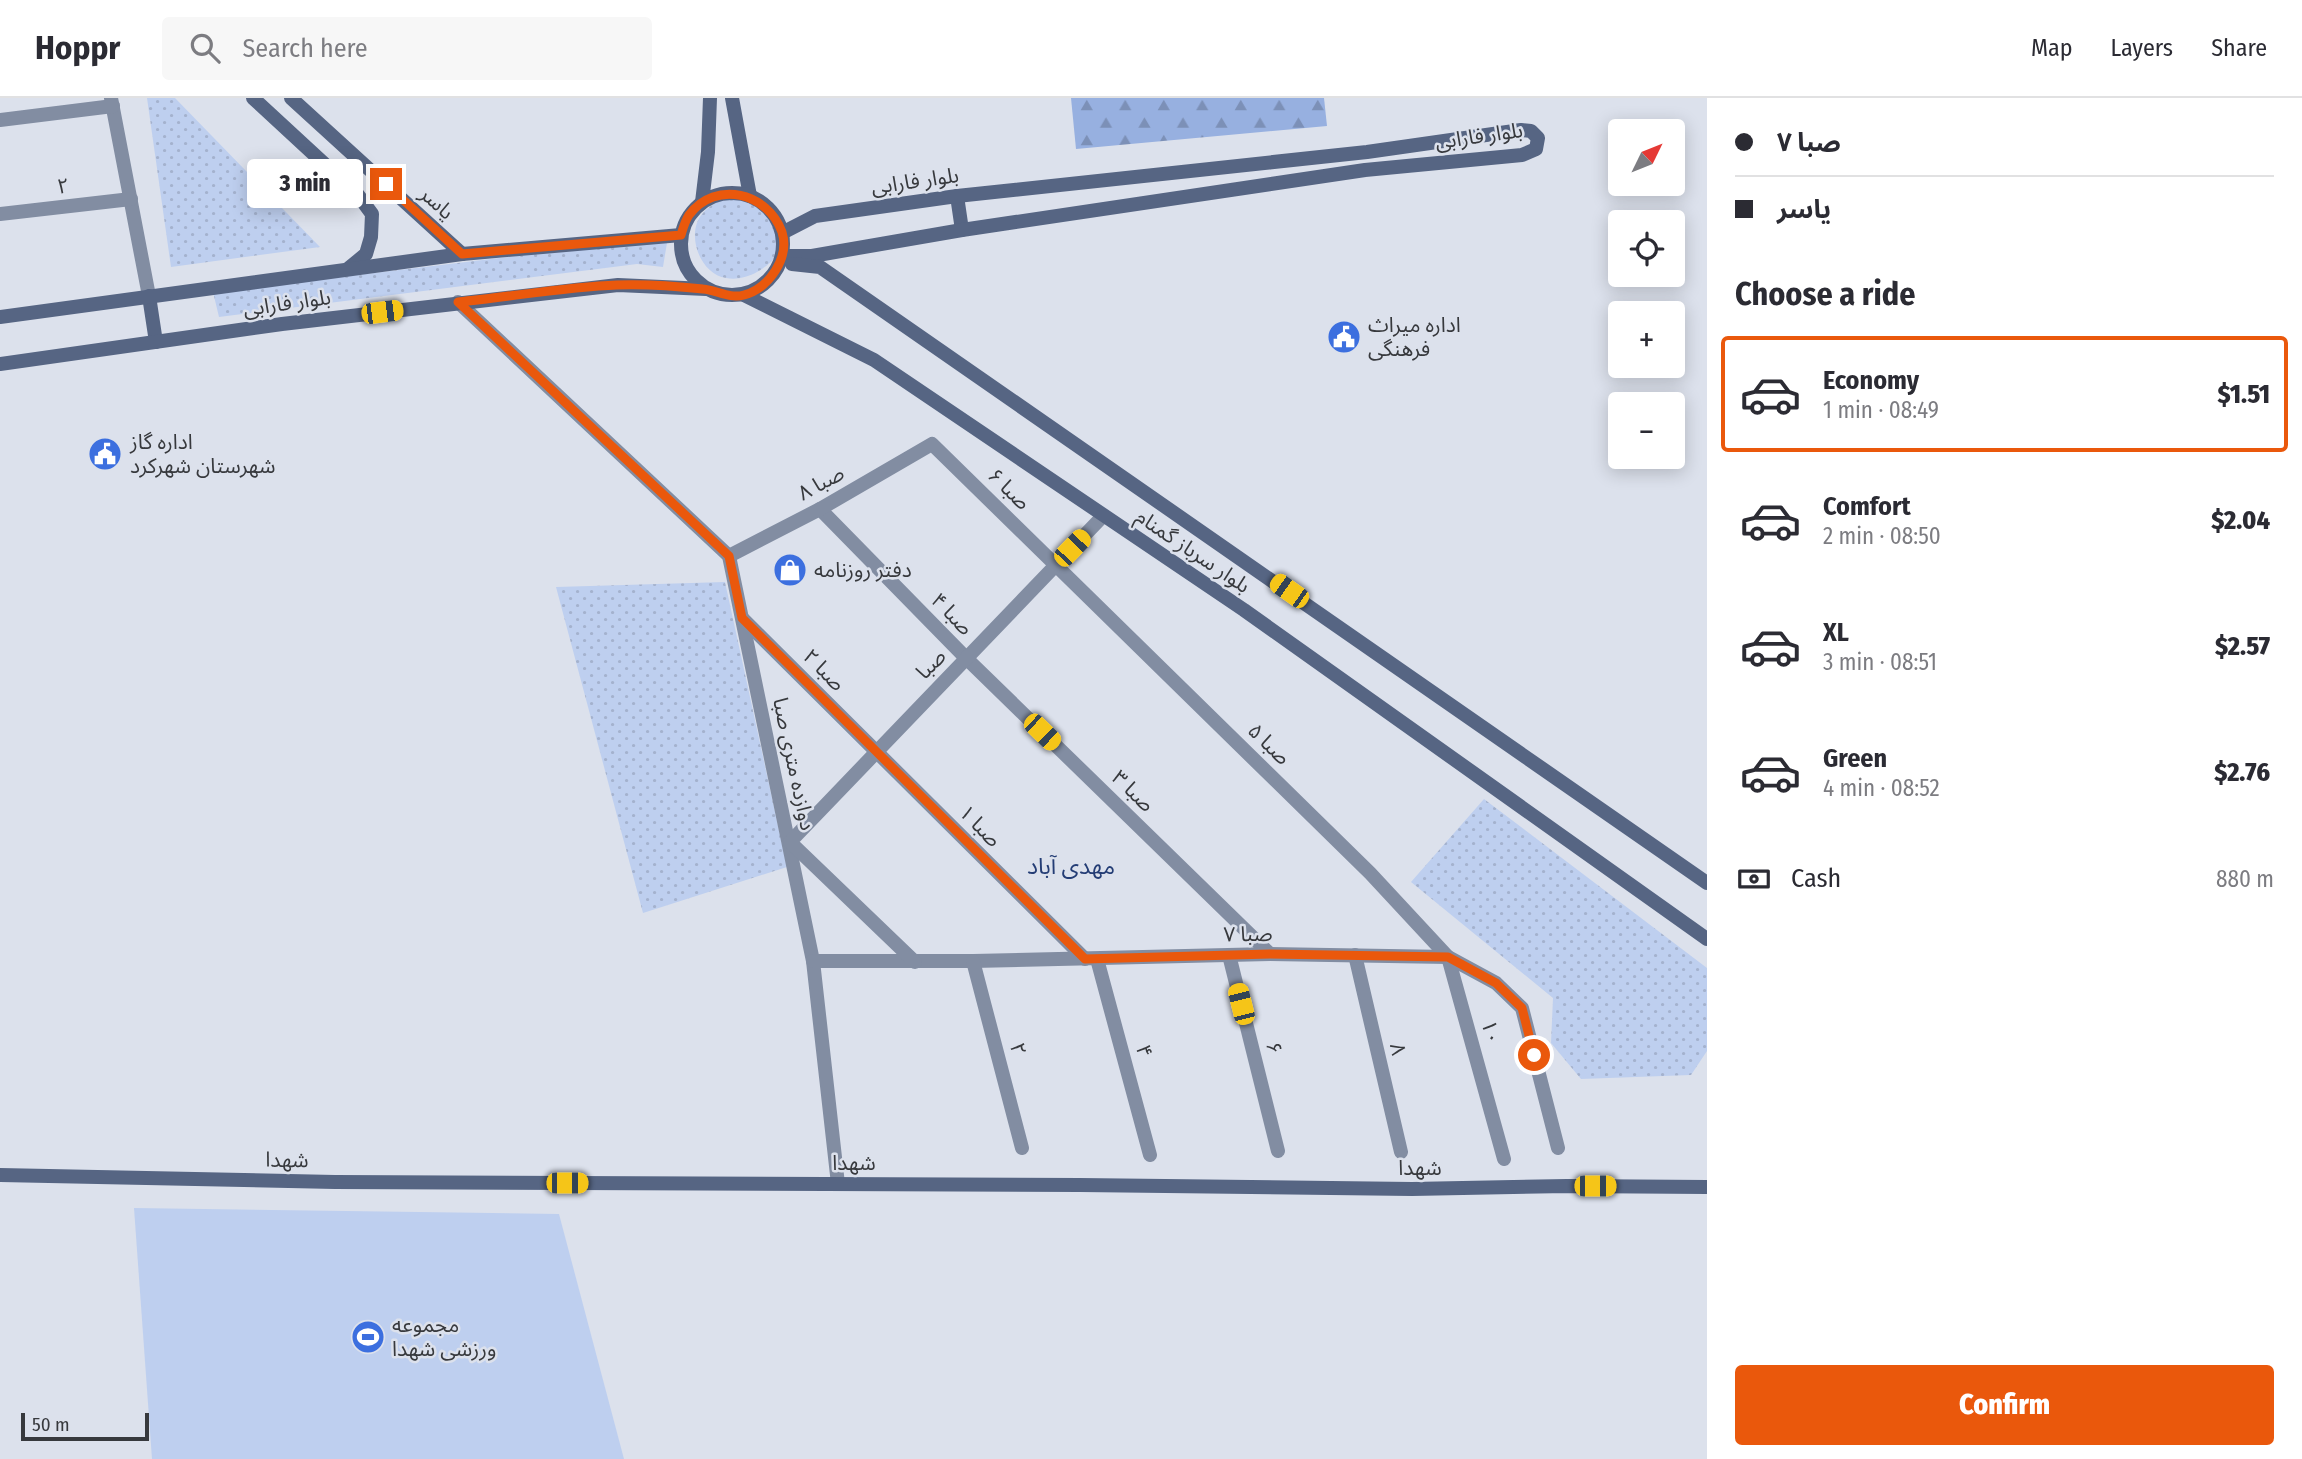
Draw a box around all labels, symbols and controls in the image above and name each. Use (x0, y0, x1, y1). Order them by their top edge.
search box (162, 17, 652, 80)
text: Hoppr (35, 28, 120, 68)
icon: search (186, 29, 224, 67)
text: Search here (242, 33, 368, 64)
text: Map (2031, 34, 2073, 62)
text: Layers (2111, 34, 2173, 62)
text: Share (2211, 34, 2267, 62)
street label: بلوار فارابی (1433, 117, 1525, 155)
north arrow (1608, 119, 1685, 196)
map controls (1608, 119, 1685, 469)
text: صبا ۷ (1777, 127, 1841, 158)
callout: 3 min (246, 160, 362, 208)
street label: بلوار فارابی (869, 162, 961, 200)
route end (370, 168, 402, 200)
text: 3 min (279, 169, 331, 197)
street label: ۲ (55, 172, 71, 200)
street label: یاسر (414, 180, 460, 225)
text: یاسر (1777, 194, 1831, 225)
button: locate (1608, 210, 1685, 287)
text: Choose a ride (1735, 275, 1916, 313)
street label: بلوار فارابی (241, 284, 333, 322)
car (360, 299, 405, 325)
button: + (1608, 301, 1685, 378)
place label: اداره میراث فرهنگی (1368, 312, 1461, 362)
public building icon: اداره میراث فرهنگی (1325, 318, 1363, 356)
icon: car (1739, 363, 1802, 426)
text: Economy (1823, 365, 1919, 396)
text: $1.51 (2218, 379, 2270, 410)
button: − (1608, 392, 1685, 469)
text: 1 min · 08:49 (1823, 396, 1939, 424)
place label: اداره گاز شهرستان شهرکرد (129, 429, 275, 479)
public building icon: اداره گاز شهرستان شهرکرد (86, 435, 124, 473)
street label: صبا ۸ (793, 460, 849, 506)
street label: صبا ۶ (982, 463, 1036, 515)
icon: car (1739, 489, 1802, 552)
text: Comfort (1823, 491, 1911, 522)
street label: بلوار سرباز گمنام (1129, 503, 1255, 601)
text: $2.04 (2211, 505, 2270, 536)
text: 2 min · 08:50 (1823, 522, 1941, 550)
car (1050, 526, 1095, 570)
shop icon: دفتر روزنامه (771, 551, 809, 589)
place label: دفتر روزنامه (814, 557, 912, 583)
car (1266, 570, 1313, 612)
street label: صبا ۴ (926, 587, 978, 641)
icon: car (1739, 615, 1802, 678)
text: XL (1823, 617, 1849, 648)
text: $2.57 (2215, 631, 2270, 662)
street label: صبا ۲ (797, 643, 851, 697)
street label: صبا (910, 643, 952, 685)
text: 3 min · 08:51 (1823, 648, 1937, 676)
street label: دوازده متری صبا (767, 695, 821, 833)
car (1020, 710, 1065, 754)
street label: صبا ۵ (1242, 718, 1296, 770)
icon: car (1739, 741, 1802, 804)
text: Green (1823, 743, 1887, 774)
text: $2.76 (2214, 757, 2270, 788)
street label: صبا ۳ (1106, 765, 1160, 817)
text: 4 min · 08:52 (1823, 774, 1940, 802)
street label: صبا ۱ (953, 799, 1007, 853)
district label: مهدی آباد (1027, 852, 1115, 880)
icon: cash (1735, 860, 1773, 898)
text: Cash (1791, 863, 1841, 894)
text: 880 m (2216, 865, 2274, 893)
street label: صبا ۷ (1223, 921, 1273, 947)
car (1226, 981, 1257, 1027)
street label: ۱۰ (1475, 1017, 1507, 1047)
street label: ۶ (1260, 1039, 1288, 1057)
route start (1518, 1039, 1550, 1071)
street label: ۲ (1004, 1040, 1032, 1058)
street label: ۸ (1384, 1040, 1412, 1058)
street label: ۴ (1130, 1042, 1158, 1060)
street label: شهدا (265, 1147, 309, 1173)
street label: شهدا (832, 1150, 876, 1176)
street label: شهدا (1398, 1155, 1442, 1181)
car (547, 1173, 589, 1194)
car (1575, 1176, 1617, 1197)
place label: مجموعه ورزشی شهدا (392, 1312, 496, 1362)
sports icon: مجموعه ورزشی شهدا (349, 1318, 387, 1356)
button: Confirm (1735, 1365, 2274, 1445)
scale bar (21, 1410, 149, 1442)
text: 50 m (32, 1413, 70, 1436)

